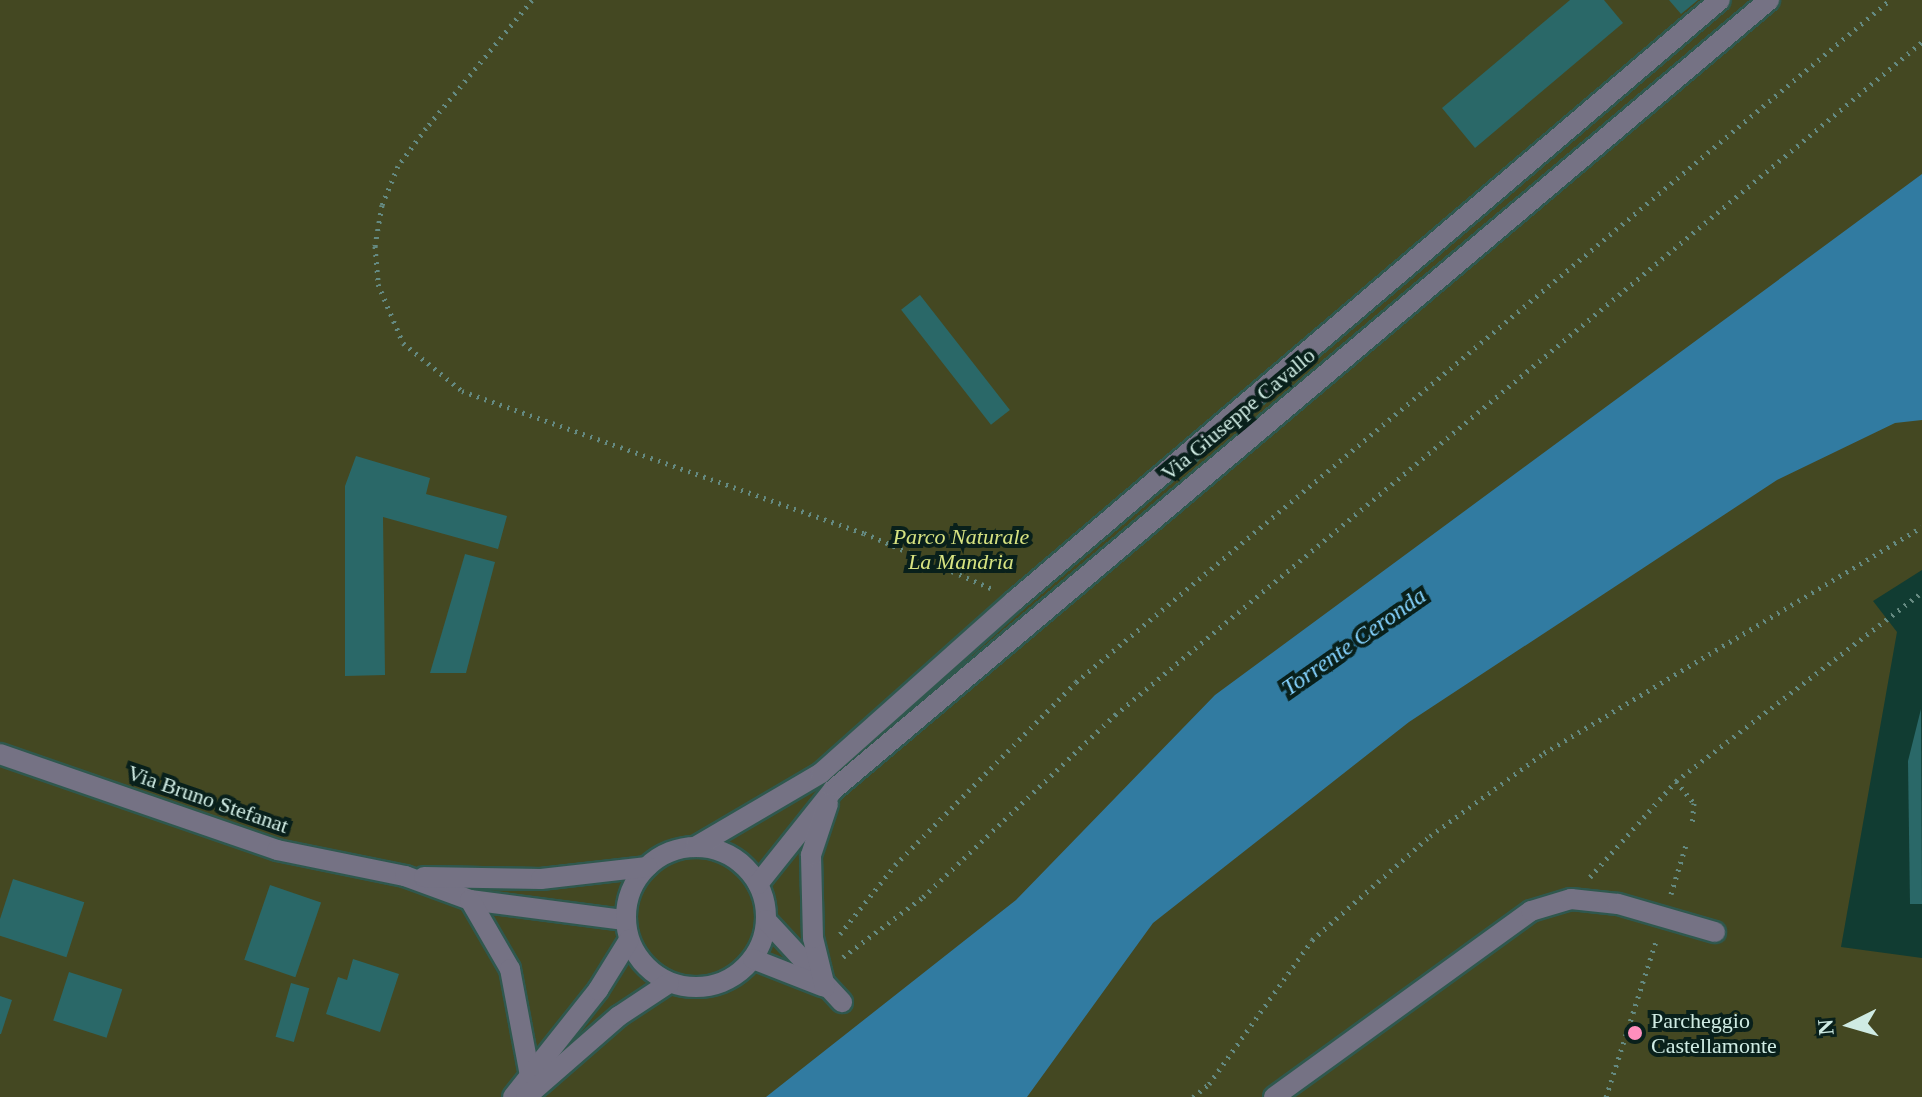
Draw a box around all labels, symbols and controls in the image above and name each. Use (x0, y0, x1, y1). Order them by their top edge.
street label: Via Giuseppe Cavallo (1156, 342, 1320, 486)
park label: Parco Naturale La Mandria (893, 523, 1029, 574)
water label: Torrente Ceronda (1276, 581, 1432, 703)
street label: Via Bruno Stefanat (124, 759, 292, 839)
north arrow (1810, 985, 1890, 1065)
place label: Parcheggio Castellamonte (1651, 1007, 1777, 1058)
text: N (1812, 1018, 1839, 1036)
marker: Parcheggio Castellamonte (1626, 1024, 1644, 1042)

